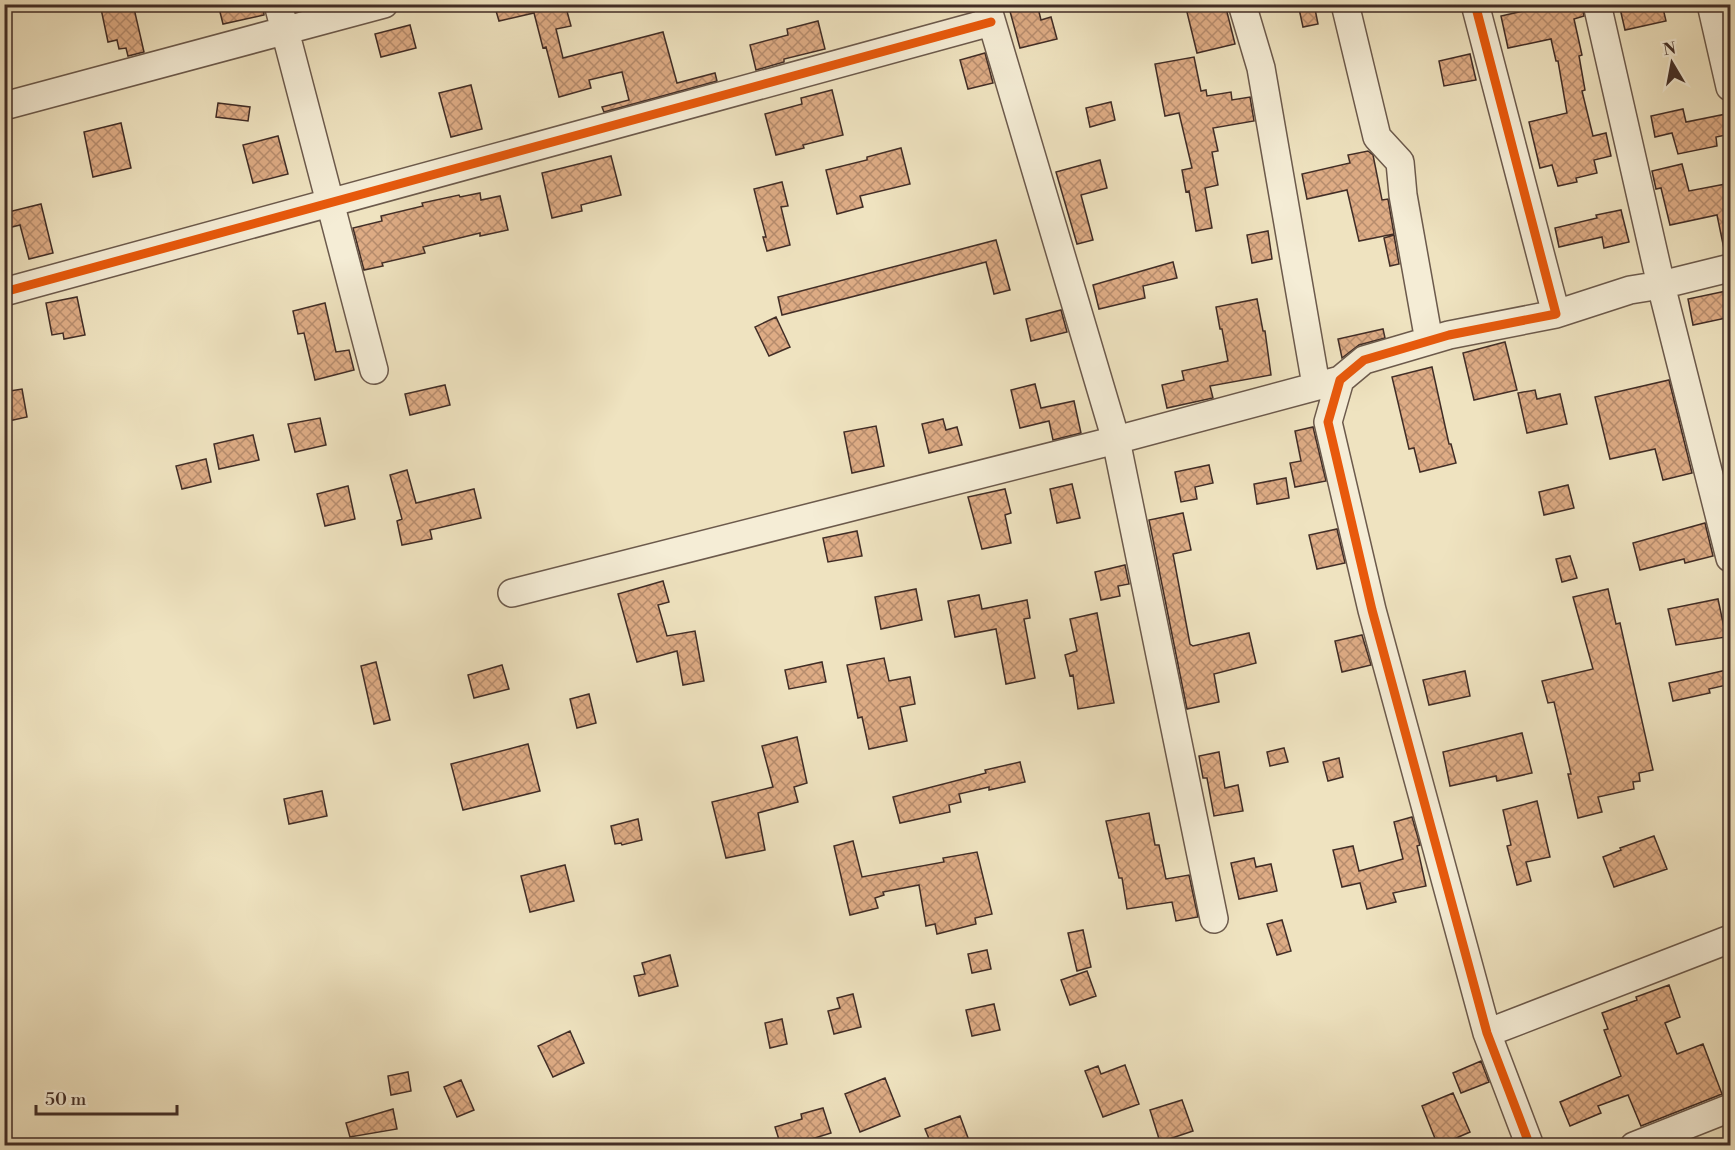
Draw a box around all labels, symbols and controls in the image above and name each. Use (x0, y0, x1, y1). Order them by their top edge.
north arrow (1642, 33, 1702, 93)
text: N (1662, 38, 1678, 60)
scale bar (36, 1078, 177, 1116)
text: 50 m (45, 1088, 87, 1111)

